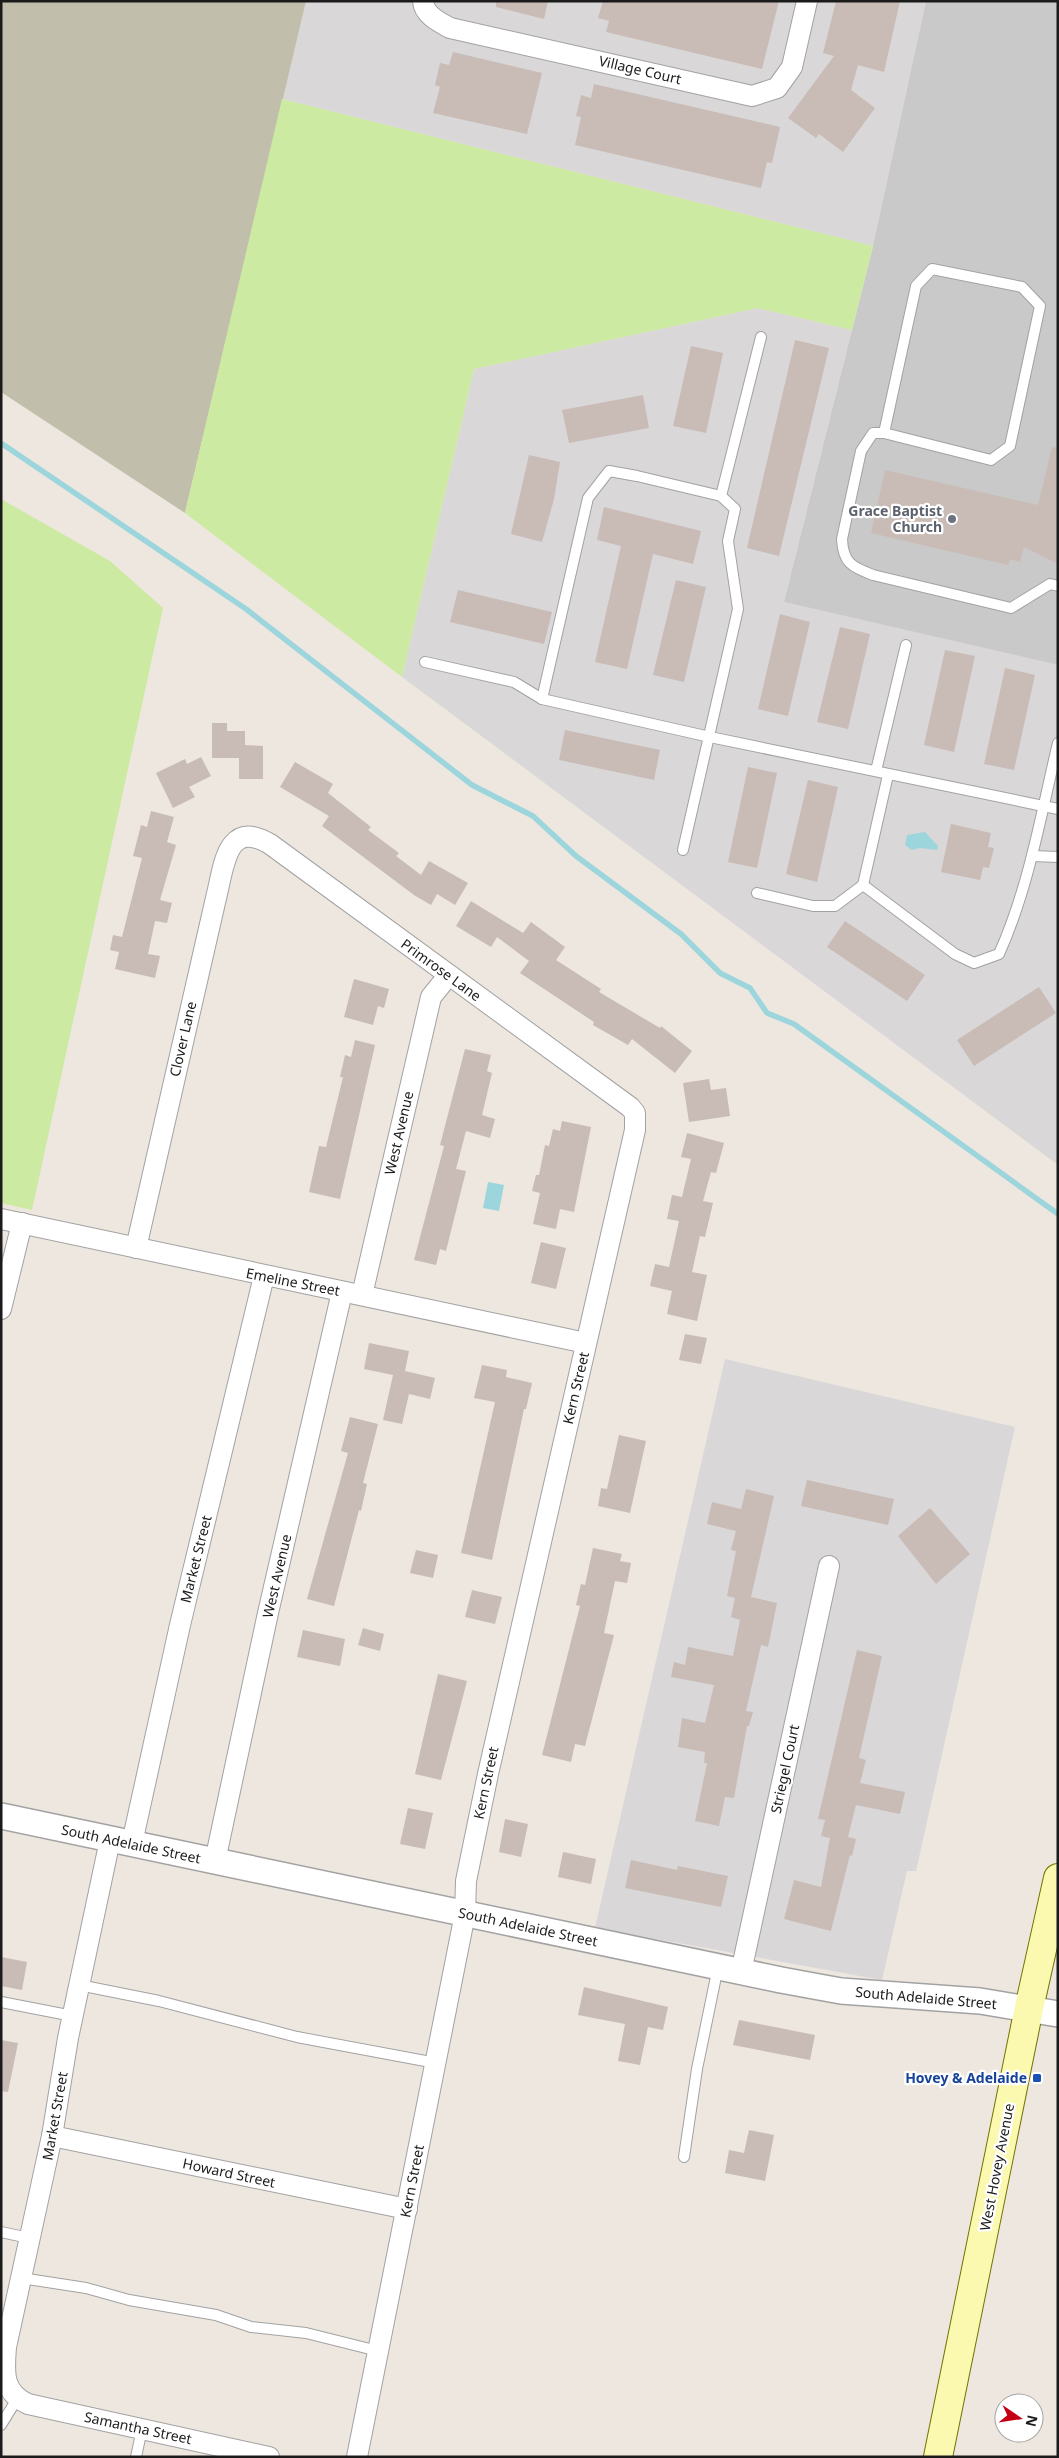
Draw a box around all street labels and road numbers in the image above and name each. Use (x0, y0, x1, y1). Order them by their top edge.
street label: Village Court (597, 51, 683, 88)
street label: Primrose Lane (397, 934, 485, 1005)
street label: Clover Lane (165, 999, 200, 1078)
street label: West Avenue (380, 1089, 417, 1177)
street label: Emeline Street (245, 1263, 342, 1300)
street label: Kern Street (558, 1350, 593, 1426)
street label: Market Street (175, 1513, 216, 1605)
street label: West Avenue (258, 1532, 295, 1620)
street label: Striegel Court (766, 1723, 803, 1815)
street label: Kern Street (469, 1745, 502, 1821)
street label: South Adelaide Street (60, 1819, 202, 1868)
street label: South Adelaide Street (457, 1902, 599, 1951)
street label: South Adelaide Street (855, 1982, 998, 2013)
street label: Market Street (37, 2070, 72, 2162)
street label: West Hovey Avenue (975, 2102, 1018, 2232)
street label: Kern Street (395, 2143, 428, 2219)
street label: Howard Street (181, 2153, 277, 2192)
street label: Samantha Street (83, 2407, 194, 2448)

